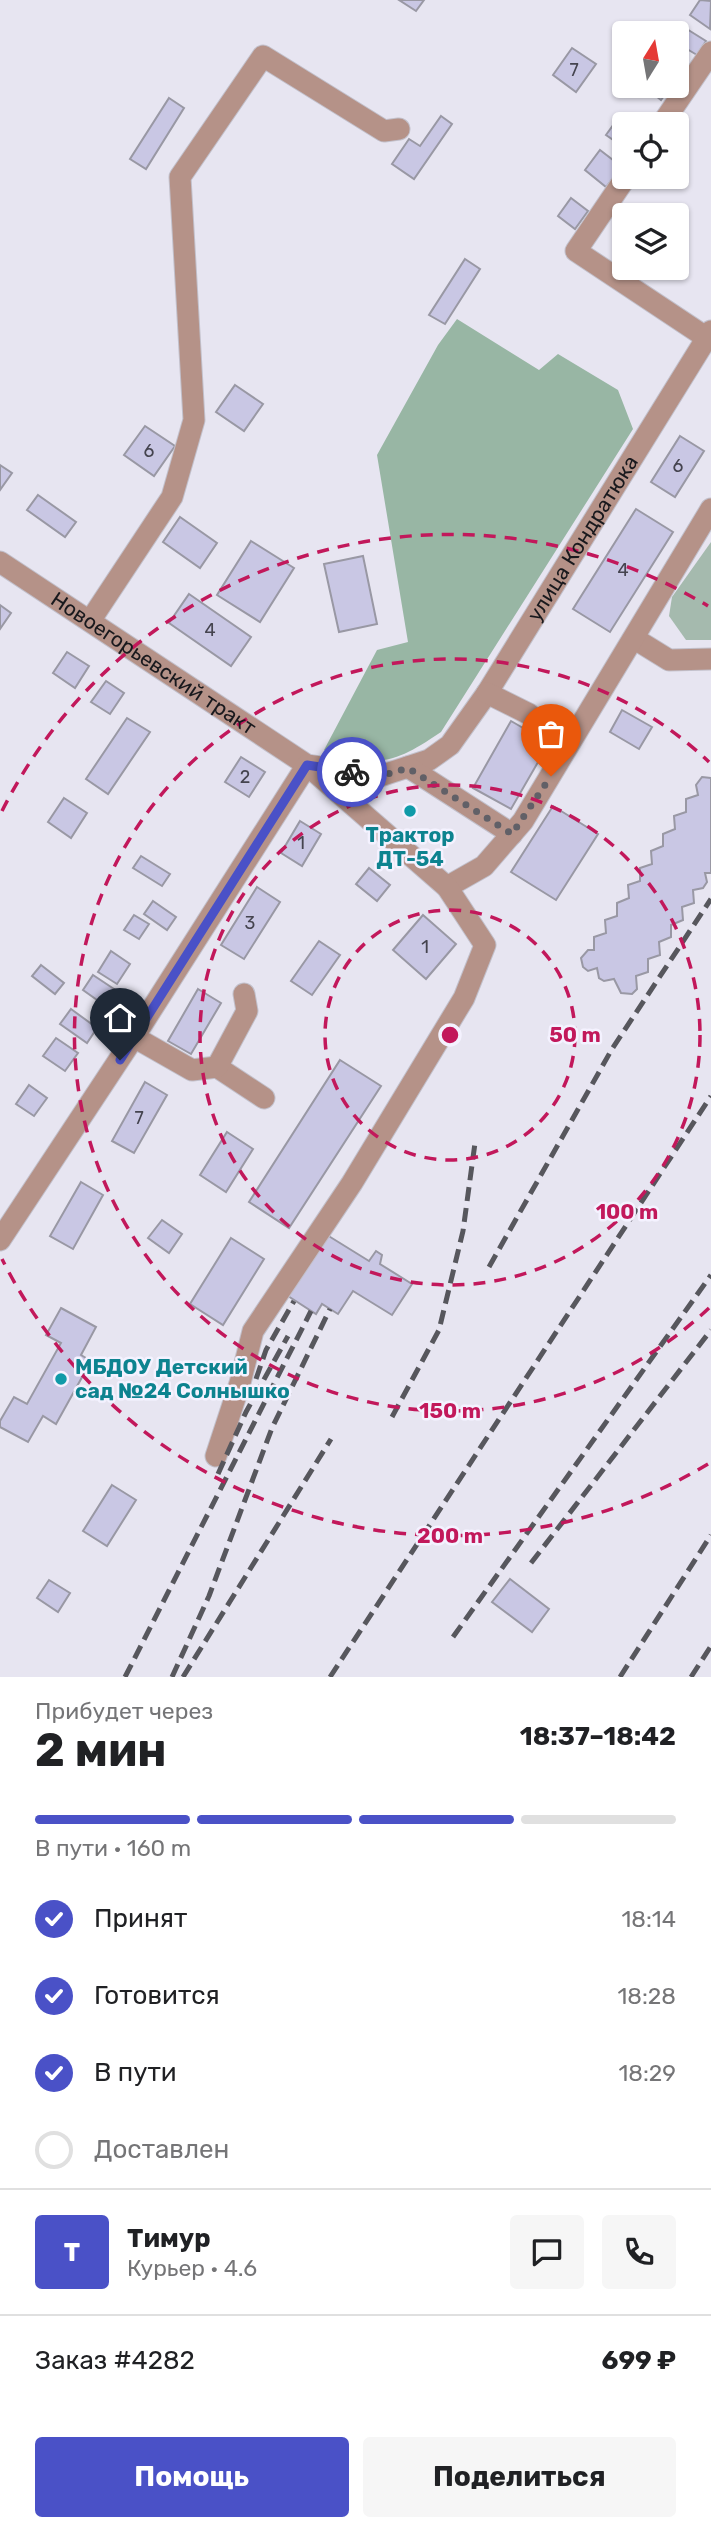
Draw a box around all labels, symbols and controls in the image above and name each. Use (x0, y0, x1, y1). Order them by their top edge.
north arrow (612, 21, 690, 98)
map controls (612, 21, 689, 280)
house number: 7 (569, 59, 579, 81)
button: locate (612, 112, 689, 189)
button: layers (612, 203, 689, 280)
house number: 6 (144, 440, 155, 462)
street label: улица Кондратюка (522, 450, 643, 626)
house number: 6 (673, 455, 684, 477)
house number: 4 (617, 559, 629, 581)
street label: Новоегорьевский тракт (46, 586, 261, 740)
house number: 4 (204, 619, 216, 641)
pin (521, 704, 581, 776)
icon: bag (532, 715, 570, 753)
courier (317, 737, 387, 807)
icon: bike (333, 753, 371, 791)
house number: 2 (240, 766, 250, 788)
marker: Трактор ДТ-54 (402, 803, 418, 819)
place label: Трактор ДТ-54 (365, 822, 455, 871)
house number: 1 (297, 832, 305, 854)
house number: 3 (245, 912, 255, 934)
house number: 1 (421, 936, 429, 958)
pin (90, 988, 150, 1060)
icon: home (101, 999, 139, 1037)
text: 50 m (549, 1022, 601, 1047)
centre of rings (438, 1023, 462, 1047)
house number: 7 (134, 1107, 144, 1129)
text: 100 m (596, 1199, 658, 1224)
place label: МБДОУ Детский сад №24 Солнышко (75, 1354, 290, 1403)
marker: МБДОУ Детский сад №24 Солнышко (53, 1371, 69, 1387)
text: 150 m (419, 1398, 481, 1423)
text: 200 m (417, 1523, 483, 1548)
text: Прибудет через (35, 1697, 213, 1725)
text: 18:37–18:42 (520, 1721, 676, 1752)
text: 2 мин (35, 1723, 167, 1778)
text: В пути · 160 m (35, 1834, 191, 1862)
icon: check (35, 1900, 73, 1938)
text: Принят (94, 1903, 187, 1934)
text: 18:14 (622, 1905, 676, 1933)
icon: check (35, 1977, 73, 2015)
text: Готовится (94, 1980, 220, 2011)
text: 18:28 (618, 1982, 676, 2010)
icon: check (35, 2054, 73, 2092)
text: В пути (94, 2057, 177, 2088)
text: 18:29 (618, 2059, 676, 2087)
text: Доставлен (94, 2134, 229, 2165)
button: chat (510, 2215, 584, 2289)
button: phone (602, 2215, 676, 2289)
text: Тимур (127, 2223, 211, 2254)
text: Т (64, 2237, 80, 2268)
text: Курьер · 4.6 (127, 2254, 257, 2282)
text: Заказ #4282 (35, 2345, 195, 2376)
text: 699 ₽ (601, 2345, 676, 2376)
button: Помощь (35, 2437, 349, 2517)
button: Поделиться (363, 2437, 676, 2517)

